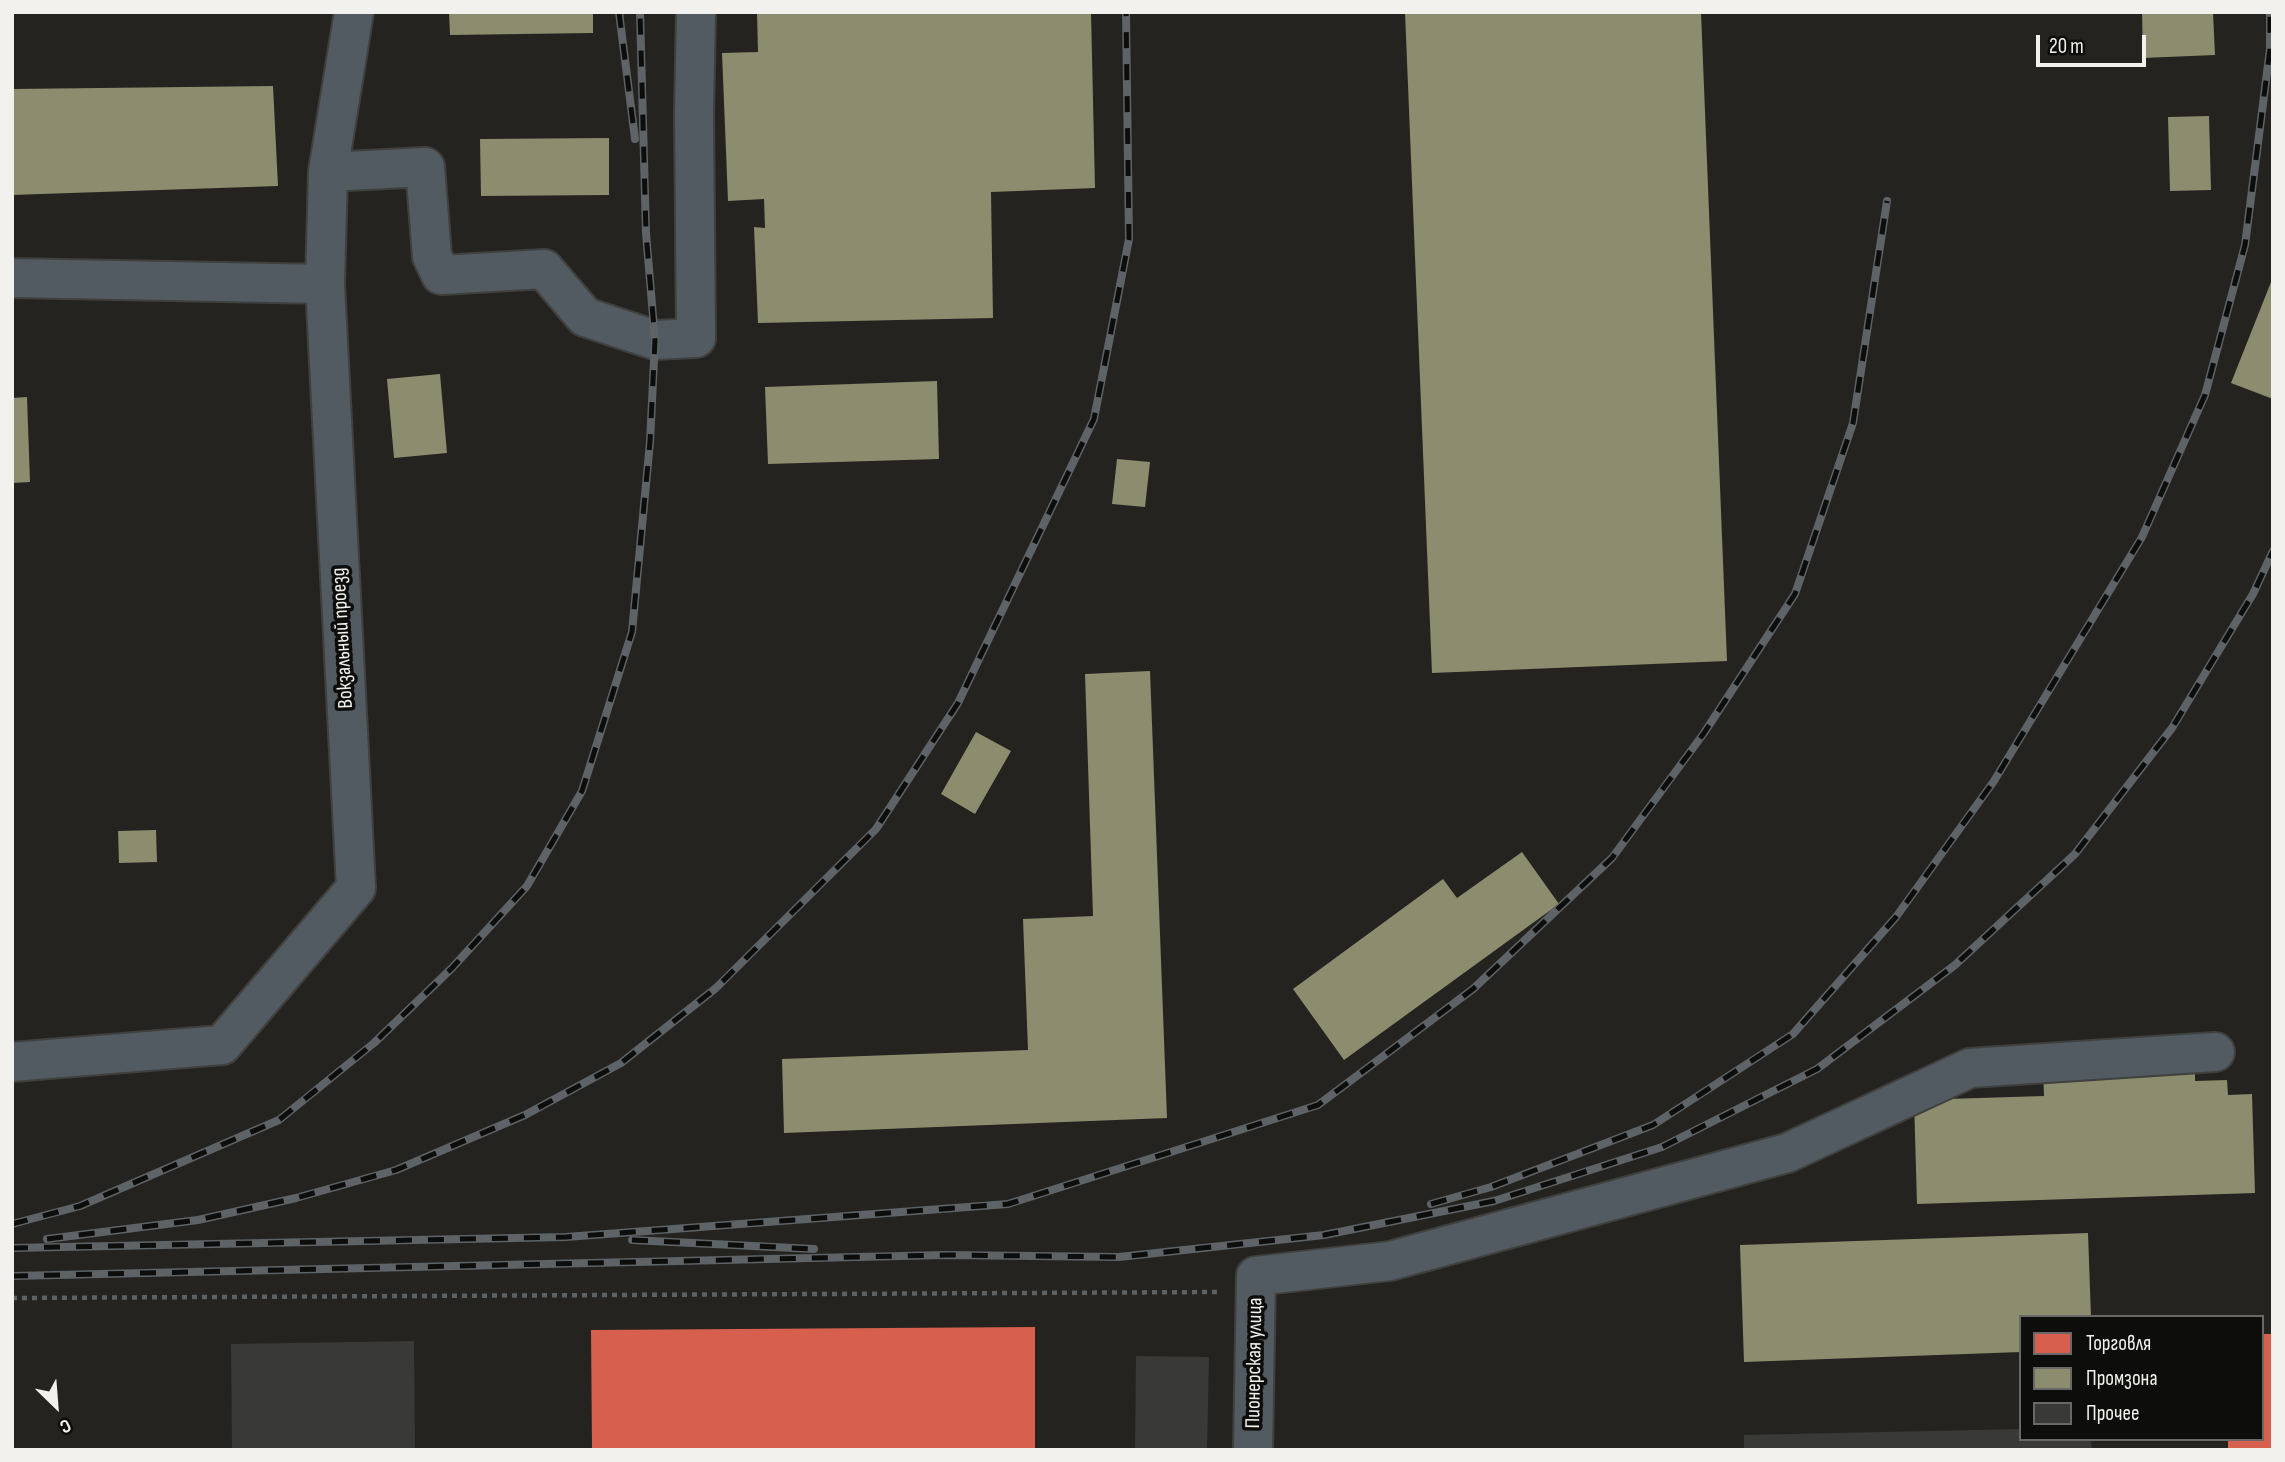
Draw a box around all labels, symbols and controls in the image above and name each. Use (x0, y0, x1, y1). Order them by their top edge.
scale bar (2040, 21, 2150, 65)
text: 20 m (2049, 34, 2084, 59)
street label: Вокзальный проезд (327, 567, 359, 709)
street label: Пионерская улица (1241, 1297, 1269, 1429)
legend (2019, 1315, 2264, 1441)
text: Торговля (2086, 1331, 2151, 1356)
text: Промзона (2086, 1366, 2157, 1391)
north arrow (21, 1371, 91, 1441)
text: Прочее (2086, 1401, 2139, 1426)
text: С (56, 1413, 74, 1438)

